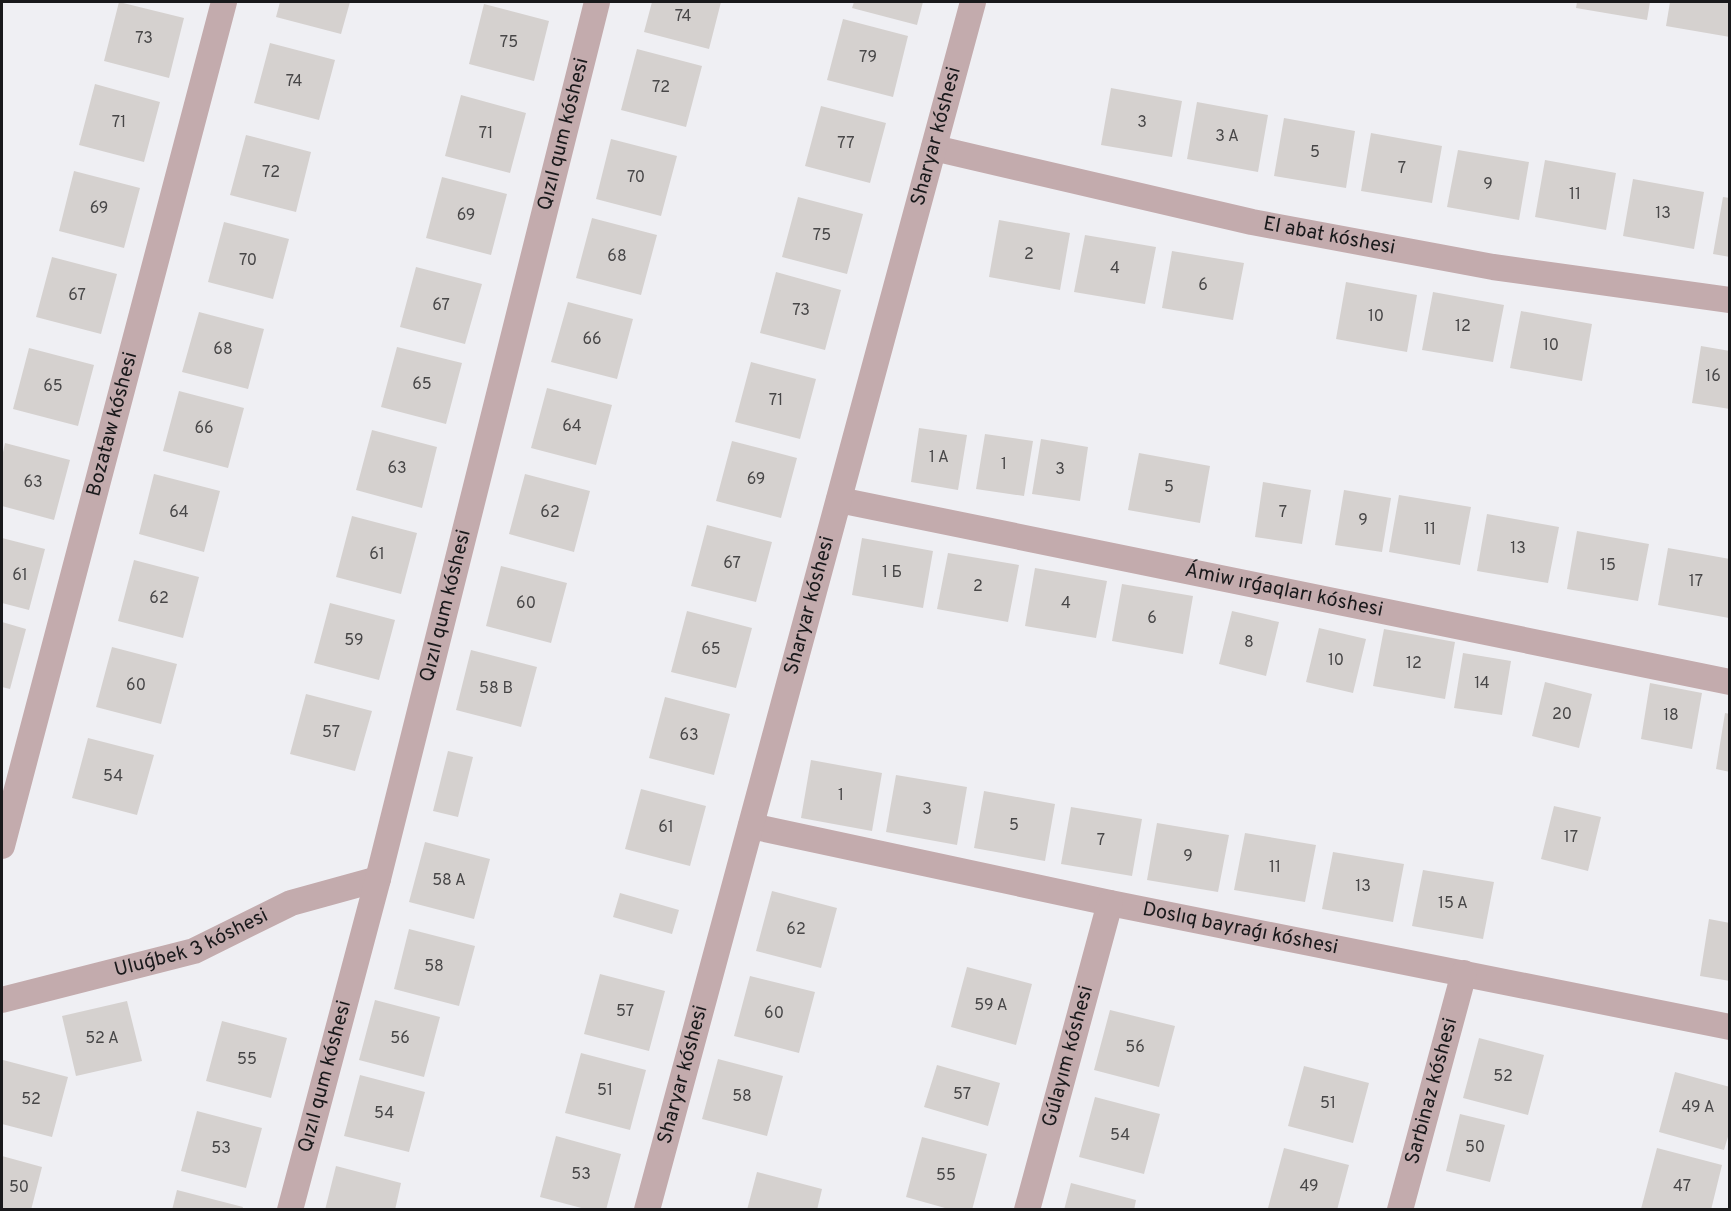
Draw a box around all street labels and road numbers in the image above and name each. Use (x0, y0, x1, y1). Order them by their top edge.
street label: Qızıl qum kóshesi (532, 55, 596, 213)
street label: Sharyar kóshesi (906, 64, 968, 209)
street label: El abat kóshesi (1261, 211, 1397, 261)
street label: Bozataw kóshesi (81, 349, 144, 499)
street label: Qızıl qum kóshesi (415, 527, 478, 685)
street label: Sharyar kóshesi (779, 533, 841, 678)
street label: Ámiw ırǵaqları kóshesi (1182, 556, 1385, 624)
street label: Doslıq bayraǵı kóshesi (1140, 897, 1340, 961)
street label: Uluǵbek 3 kóshesi (112, 903, 273, 984)
street label: Gúlayım kóshesi (1037, 983, 1100, 1130)
street label: Qızıl qum kóshesi (293, 998, 358, 1156)
street label: Sharyar kóshesi (652, 1003, 715, 1147)
street label: Sarbinaz kóshesi (1400, 1015, 1464, 1167)

